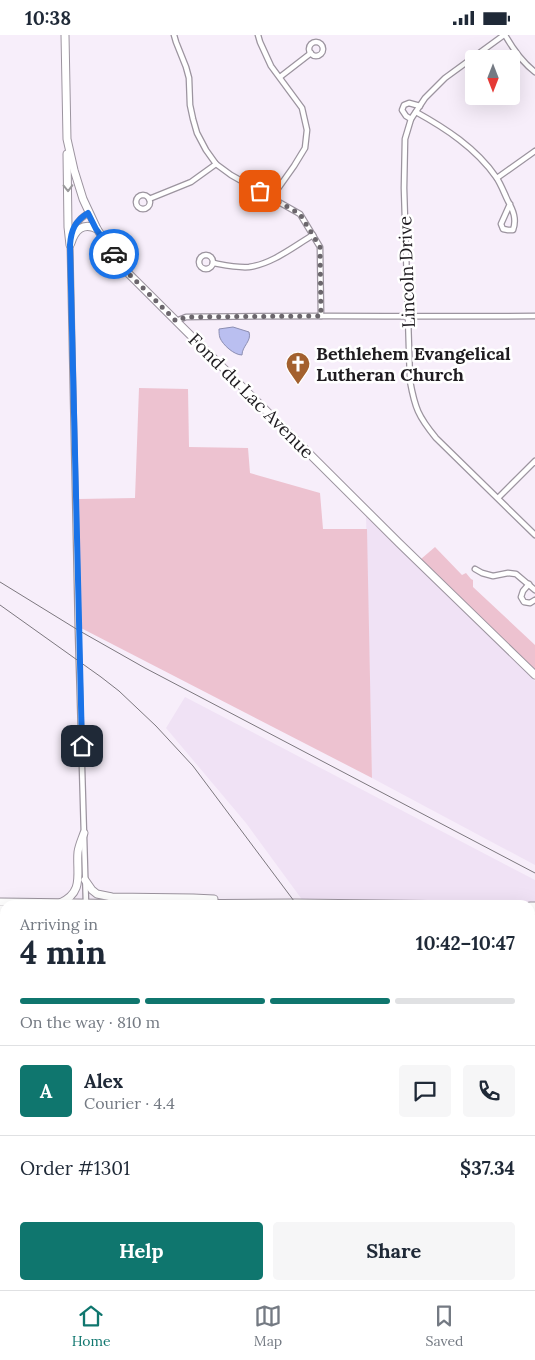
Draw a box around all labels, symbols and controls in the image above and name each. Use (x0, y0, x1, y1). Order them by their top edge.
text: 10:38 (25, 6, 71, 30)
north arrow (465, 50, 520, 105)
map controls (465, 50, 520, 105)
pin (239, 170, 281, 212)
icon: bag (246, 177, 274, 205)
one-way arrow (62, 184, 73, 192)
street label: Lincoln Drive (393, 215, 420, 328)
courier (89, 229, 139, 279)
icon: car (100, 240, 128, 268)
street label: Fond du Lac Avenue (184, 328, 319, 463)
place label: Bethlehem Evangelical Lutheran Church (316, 342, 511, 386)
church icon: Bethlehem Evangelical Lutheran Church (285, 351, 311, 385)
pin (61, 725, 103, 767)
icon: home (68, 732, 96, 760)
text: Arriving in (20, 914, 98, 934)
text: 10:42–10:47 (416, 931, 515, 955)
text: 4 min (20, 932, 106, 973)
text: On the way · 810 m (20, 1012, 160, 1032)
button: chat (399, 1065, 451, 1117)
button: phone (463, 1065, 515, 1117)
text: Alex (84, 1069, 123, 1093)
text: A (40, 1079, 52, 1103)
text: Courier · 4.4 (84, 1093, 175, 1113)
text: Order #1301 (20, 1156, 130, 1180)
text: $37.34 (460, 1156, 515, 1180)
button: Help (20, 1222, 263, 1280)
button: Share (273, 1222, 515, 1280)
tab: Home (72, 1302, 111, 1350)
tab: Map (254, 1302, 282, 1350)
tab: Saved (425, 1302, 463, 1350)

